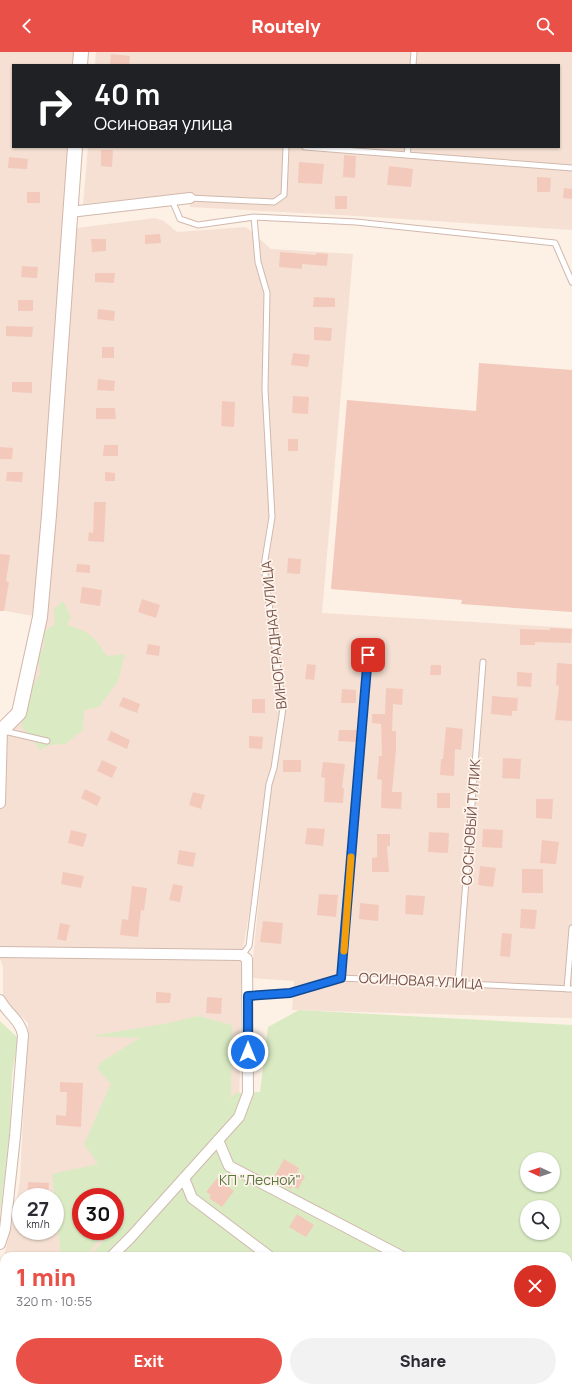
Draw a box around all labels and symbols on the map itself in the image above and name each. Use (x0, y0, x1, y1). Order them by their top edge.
street label: ВИНОГРАДНАЯ УЛИЦА (256, 560, 291, 710)
pin (351, 638, 385, 672)
street label: СОСНОВЫЙ ТУПИК (457, 758, 484, 886)
street label: ОСИНОВАЯ УЛИЦА (358, 968, 484, 993)
position arrow (227, 1031, 269, 1073)
north arrow (520, 1152, 560, 1192)
park label: КП "Лесной" (219, 1170, 301, 1189)
speed limit sign: 30 (72, 1188, 124, 1240)

